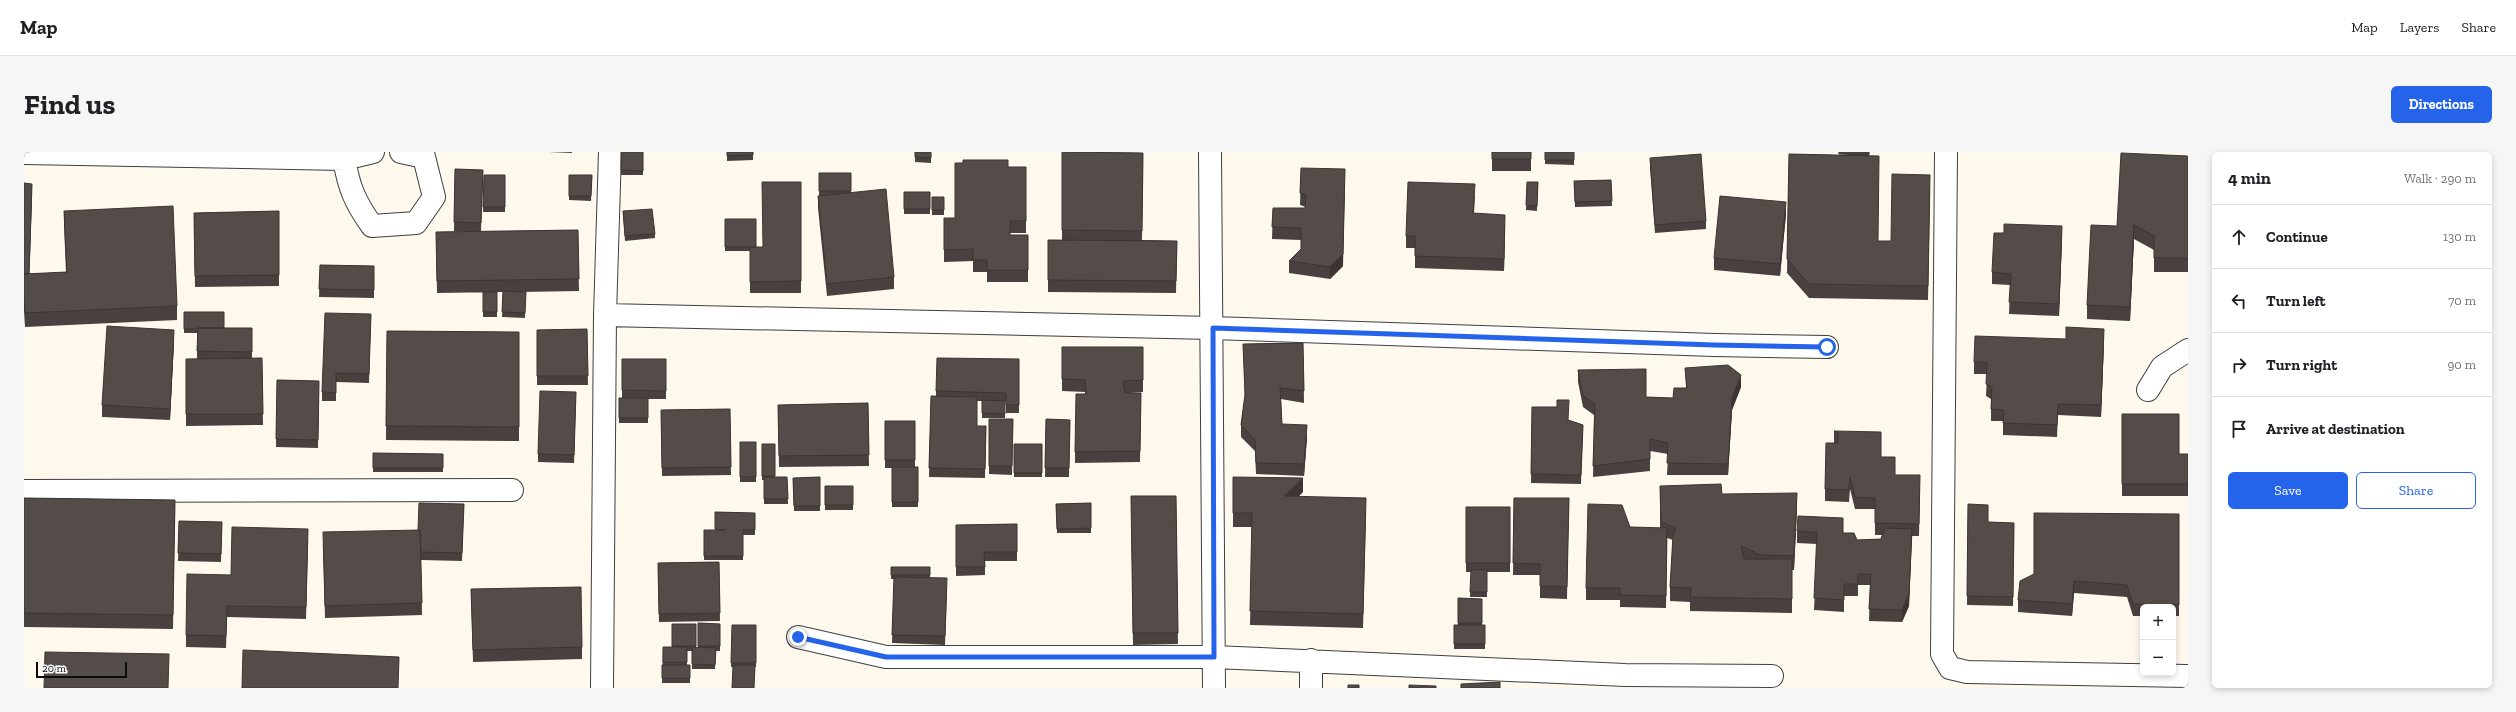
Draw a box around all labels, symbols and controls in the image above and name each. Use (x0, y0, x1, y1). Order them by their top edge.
text: Map (20, 16, 57, 39)
text: Map (2351, 19, 2378, 36)
text: Layers (2400, 19, 2439, 36)
text: Share (2461, 19, 2496, 36)
button: Directions (2391, 86, 2492, 123)
text: Find us (24, 88, 115, 121)
text: 4 min (2228, 168, 2271, 188)
text: Walk · 290 m (2404, 171, 2476, 186)
icon: ahead (2228, 226, 2250, 248)
text: Continue (2266, 228, 2328, 246)
text: 130 m (2443, 229, 2476, 244)
icon: left (2228, 290, 2250, 312)
text: Turn left (2266, 292, 2326, 310)
text: 70 m (2448, 293, 2476, 308)
route start (1818, 338, 1836, 356)
icon: right (2228, 354, 2250, 376)
text: Turn right (2266, 356, 2337, 374)
text: 90 m (2447, 357, 2476, 372)
icon: arrive (2228, 418, 2250, 440)
text: Arrive at destination (2266, 420, 2405, 438)
button: Save (2228, 472, 2348, 509)
button: Share (2356, 472, 2476, 509)
map controls (2140, 604, 2176, 676)
button: + (2140, 604, 2176, 640)
route end (789, 628, 807, 646)
button: − (2140, 640, 2176, 676)
scale bar (36, 660, 127, 679)
text: 20 m (42, 662, 66, 675)

